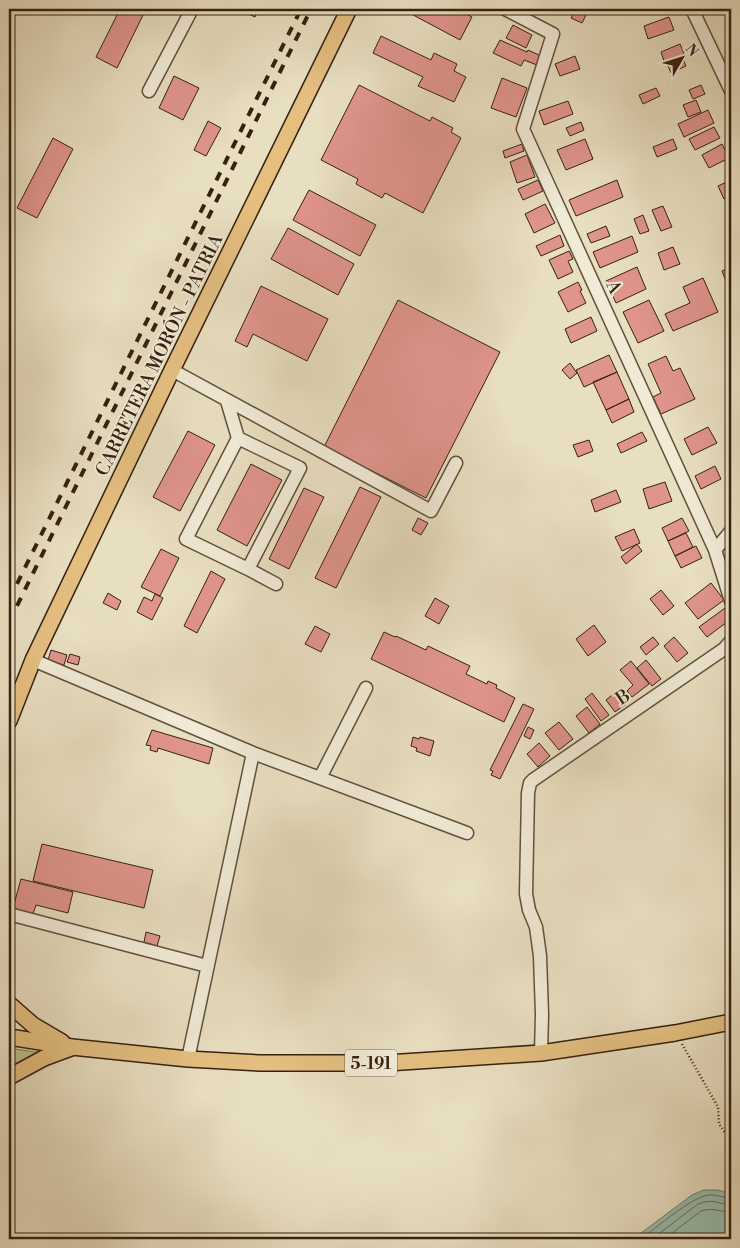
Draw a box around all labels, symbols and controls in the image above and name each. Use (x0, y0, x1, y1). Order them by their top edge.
north arrow (658, 32, 708, 82)
text: N (681, 40, 702, 60)
street label: CARRETERA MORÓN - PATRIA (91, 230, 228, 480)
street label: A (600, 276, 627, 298)
street label: B (611, 684, 635, 711)
road number: 5-191 (345, 1050, 397, 1076)

